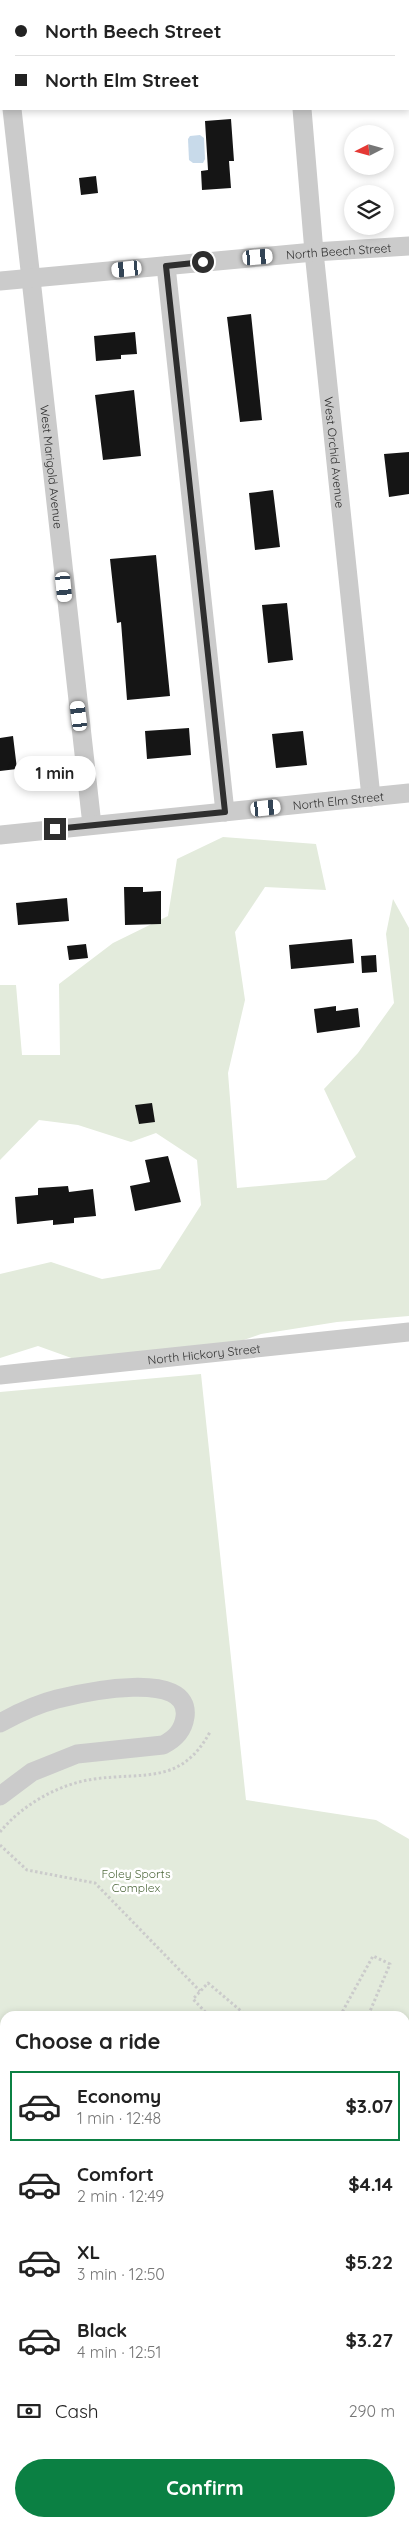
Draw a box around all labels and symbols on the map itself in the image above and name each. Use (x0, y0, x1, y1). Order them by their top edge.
north arrow (344, 125, 394, 175)
street label: North Beech Street (285, 240, 392, 262)
car (242, 248, 273, 266)
route start (192, 251, 214, 273)
car (111, 260, 142, 278)
street label: West Orchid Avenue (322, 396, 348, 509)
street label: West Marigold Avenue (38, 404, 66, 530)
car (54, 571, 73, 603)
car (69, 700, 88, 732)
callout: 1 min (14, 756, 96, 792)
street label: North Elm Street (292, 788, 384, 812)
car (250, 799, 281, 817)
route end (44, 818, 66, 840)
street label: North Hickory Street (147, 1340, 261, 1367)
park label: Foley Sports Complex (101, 1866, 171, 1895)

